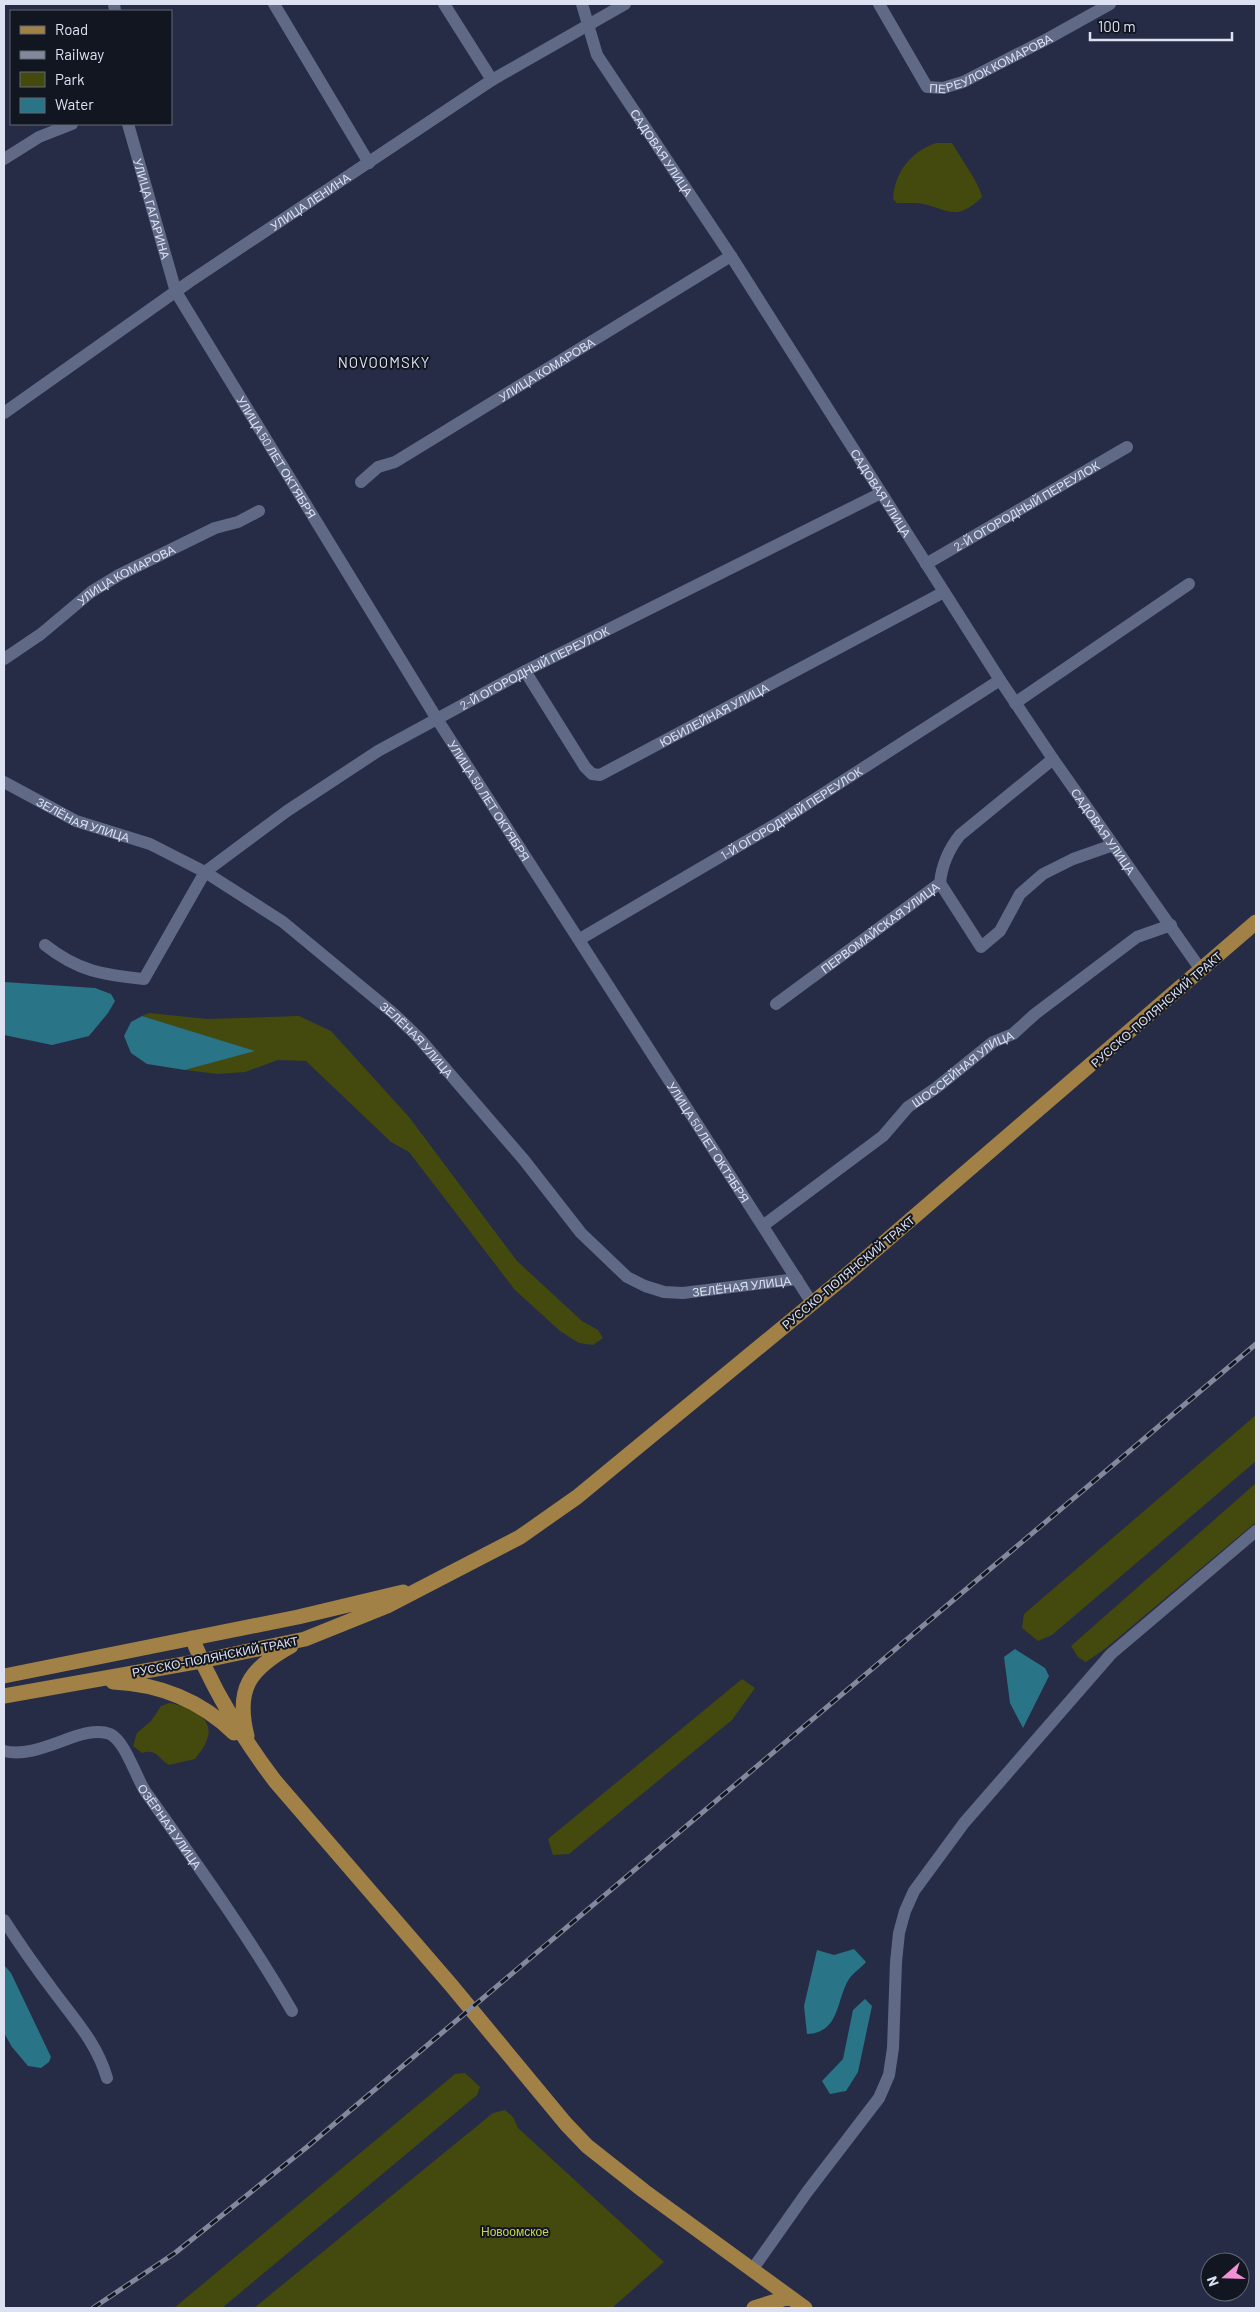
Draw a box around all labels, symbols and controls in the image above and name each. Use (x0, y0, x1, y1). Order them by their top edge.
legend (10, 10, 172, 125)
scale bar (1090, 10, 1232, 42)
text: 100 m (1098, 17, 1136, 35)
text: Road (55, 20, 88, 38)
street label: ПЕРЕУЛОК КОМАРОВА (929, 31, 1054, 95)
text: Railway (55, 45, 104, 63)
text: Park (55, 70, 85, 88)
text: Water (55, 95, 94, 113)
street label: САДОВАЯ УЛИЦА (628, 106, 696, 198)
street label: УЛИЦА ГАГАРИНА (131, 157, 173, 260)
street label: УЛИЦА ЛЕНИНА (267, 170, 352, 233)
street label: УЛИЦА КОМАРОВА (496, 334, 597, 404)
district label: NOVOOMSKY (338, 353, 430, 371)
street label: УЛИЦА 50 ЛЕТ ОКТЯБРЯ (234, 393, 319, 520)
street label: САДОВАЯ УЛИЦА (848, 446, 914, 539)
street label: 2-Й ОГОРОДНЫЙ ПЕРЕУЛОК (951, 458, 1102, 553)
street label: УЛИЦА КОМАРОВА (74, 542, 177, 608)
street label: 2-Й ОГОРОДНЫЙ ПЕРЕУЛОК (457, 623, 611, 712)
street label: ЮБИЛЕЙНАЯ УЛИЦА (657, 680, 771, 749)
street label: УЛИЦА 50 ЛЕТ ОКТЯБРЯ (445, 738, 533, 863)
street label: 1-Й ОГОРОДНЫЙ ПЕРЕУЛОК (718, 764, 864, 862)
street label: САДОВАЯ УЛИЦА (1069, 785, 1138, 877)
street label: ЗЕЛЁНАЯ УЛИЦА (34, 794, 131, 844)
street label: ПЕРВОМАЙСКАЯ УЛИЦА (818, 879, 942, 976)
street label: РУССКО-ПОЛЯНСКИЙ ТРАКТ (1088, 948, 1225, 1070)
street label: ЗЕЛЁНАЯ УЛИЦА (378, 999, 456, 1080)
street label: ШОССЕЙНАЯ УЛИЦА (909, 1028, 1015, 1110)
street label: УЛИЦА 50 ЛЕТ ОКТЯБРЯ (665, 1079, 753, 1205)
street label: РУССКО-ПОЛЯНСКИЙ ТРАКТ (779, 1212, 918, 1332)
street label: ЗЕЛЁНАЯ УЛИЦА (691, 1273, 792, 1299)
street label: РУССКО-ПОЛЯНСКИЙ ТРАКТ (131, 1633, 300, 1679)
street label: ОЗЁРНАЯ УЛИЦА (135, 1781, 205, 1871)
park label: Новоомское (481, 2224, 549, 2238)
north arrow (1200, 2252, 1250, 2302)
text: N (1203, 2274, 1222, 2289)

